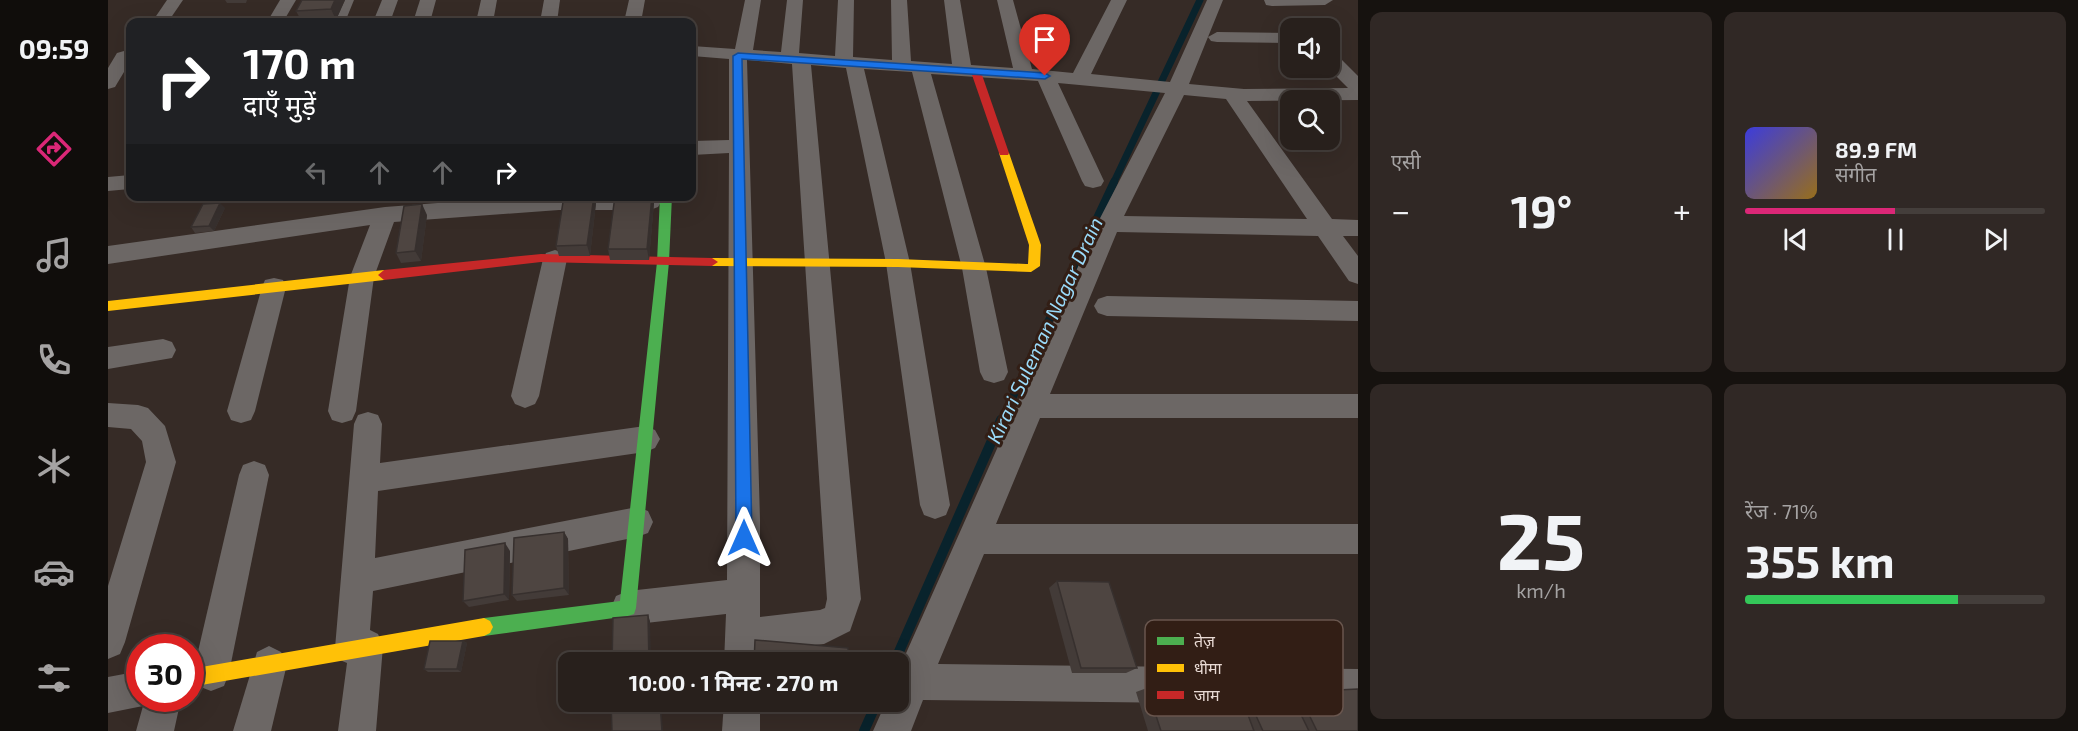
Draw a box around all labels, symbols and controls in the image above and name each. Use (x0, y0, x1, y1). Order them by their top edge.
pin (1019, 14, 1070, 76)
map controls (1280, 18, 1340, 150)
button: sound (1280, 18, 1340, 78)
icon: arrive (1028, 23, 1061, 56)
text: 09:59 (19, 32, 89, 64)
text: 170 m (243, 37, 356, 87)
icon: right (144, 42, 222, 120)
text: दाएँ मुड़ें (243, 88, 316, 120)
button: search (1280, 90, 1340, 150)
icon: directions (33, 128, 75, 170)
text: 89.9 FM (1835, 136, 1917, 162)
text: एसी (1391, 149, 1421, 173)
icon: left (300, 156, 333, 189)
icon: ahead (363, 156, 396, 189)
icon: ahead (426, 156, 459, 189)
icon: right (489, 156, 522, 189)
text: संगीत (1835, 162, 1876, 186)
text: 19° (1511, 183, 1572, 237)
text: − (1391, 190, 1410, 230)
text: + (1673, 190, 1691, 230)
water label: Kirari Suleman Nagar Drain (981, 213, 1107, 447)
icon: previous (1779, 223, 1812, 256)
icon: pause (1879, 223, 1912, 256)
icon: next (1979, 223, 2012, 256)
icon: music (33, 234, 75, 276)
icon: phone (33, 339, 75, 381)
icon: climate (33, 445, 75, 487)
text: 25 (1497, 492, 1585, 586)
text: रेंज · 71% (1745, 499, 1818, 523)
position arrow (712, 506, 776, 570)
text: 355 km (1745, 533, 1895, 587)
icon: car (33, 551, 75, 593)
text: km/h (1516, 578, 1566, 602)
legend (1145, 620, 1343, 716)
text: तेज़ (1194, 631, 1216, 650)
speed limit sign: 30 (126, 634, 204, 712)
icon: filters (33, 657, 75, 699)
text: धीमा (1194, 658, 1223, 677)
text: 10:00 · 1 मिनट · 270 m (629, 669, 838, 695)
text: जाम (1194, 685, 1220, 704)

